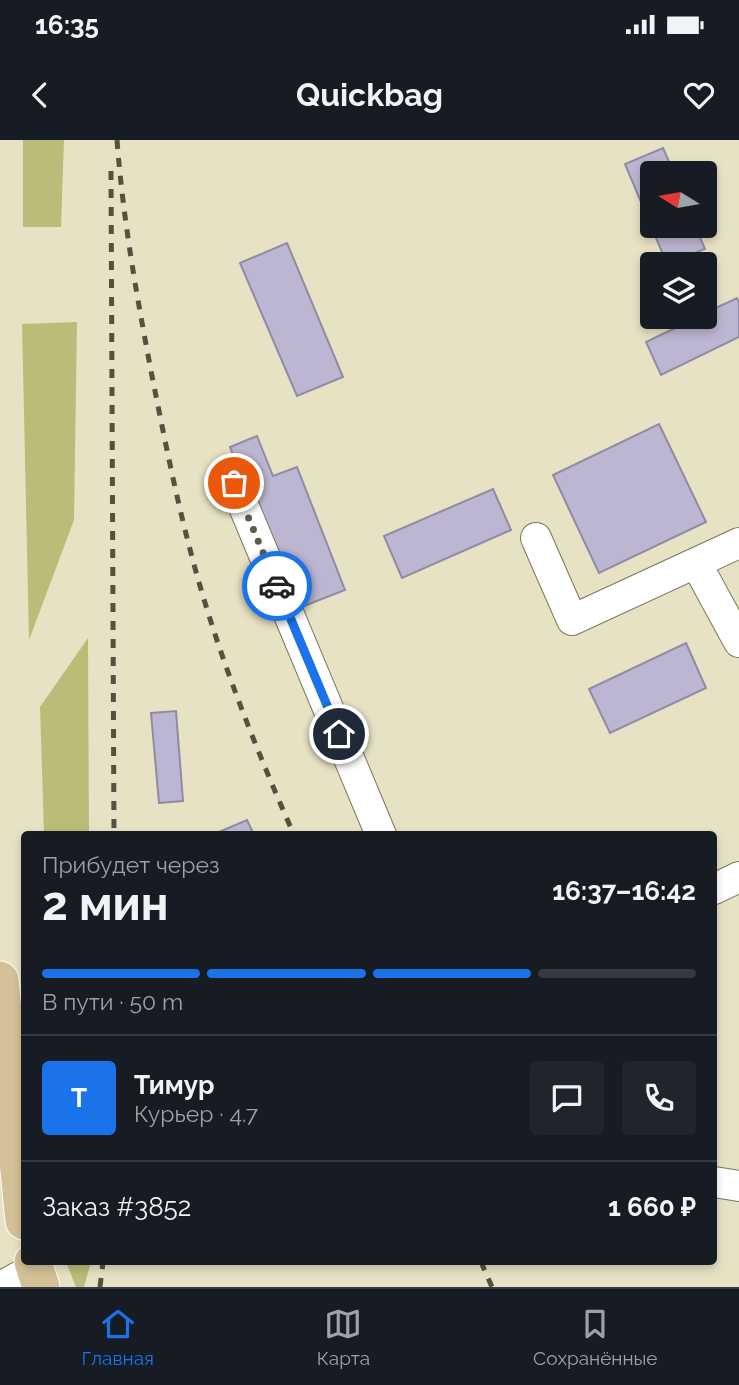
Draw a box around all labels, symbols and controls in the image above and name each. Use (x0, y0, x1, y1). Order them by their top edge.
text: 16:35 (35, 10, 99, 40)
icon: back (21, 76, 59, 114)
text: Quickbag (296, 76, 443, 113)
icon: heart (680, 76, 718, 114)
north arrow (640, 161, 718, 238)
map controls (640, 161, 717, 329)
button: layers (640, 252, 717, 329)
pin (204, 453, 264, 513)
icon: bag (215, 464, 253, 502)
courier (242, 551, 312, 621)
icon: car (258, 567, 296, 605)
pin (309, 704, 369, 764)
icon: home (320, 715, 358, 753)
text: Прибудет через (42, 851, 220, 878)
text: 16:37–16:42 (552, 876, 696, 906)
text: 2 мин (42, 877, 169, 931)
text: В пути · 50 m (42, 988, 183, 1015)
button: chat (530, 1061, 604, 1135)
button: phone (622, 1061, 696, 1135)
text: Тимур (134, 1070, 214, 1100)
text: Т (71, 1083, 87, 1113)
text: Курьер · 4.7 (134, 1100, 258, 1127)
text: Заказ #3852 (42, 1192, 191, 1222)
text: 1 660 ₽ (608, 1192, 696, 1222)
tab: Главная (81, 1305, 154, 1369)
tab: Карта (317, 1305, 370, 1369)
tab: Сохранённые (533, 1305, 658, 1369)

